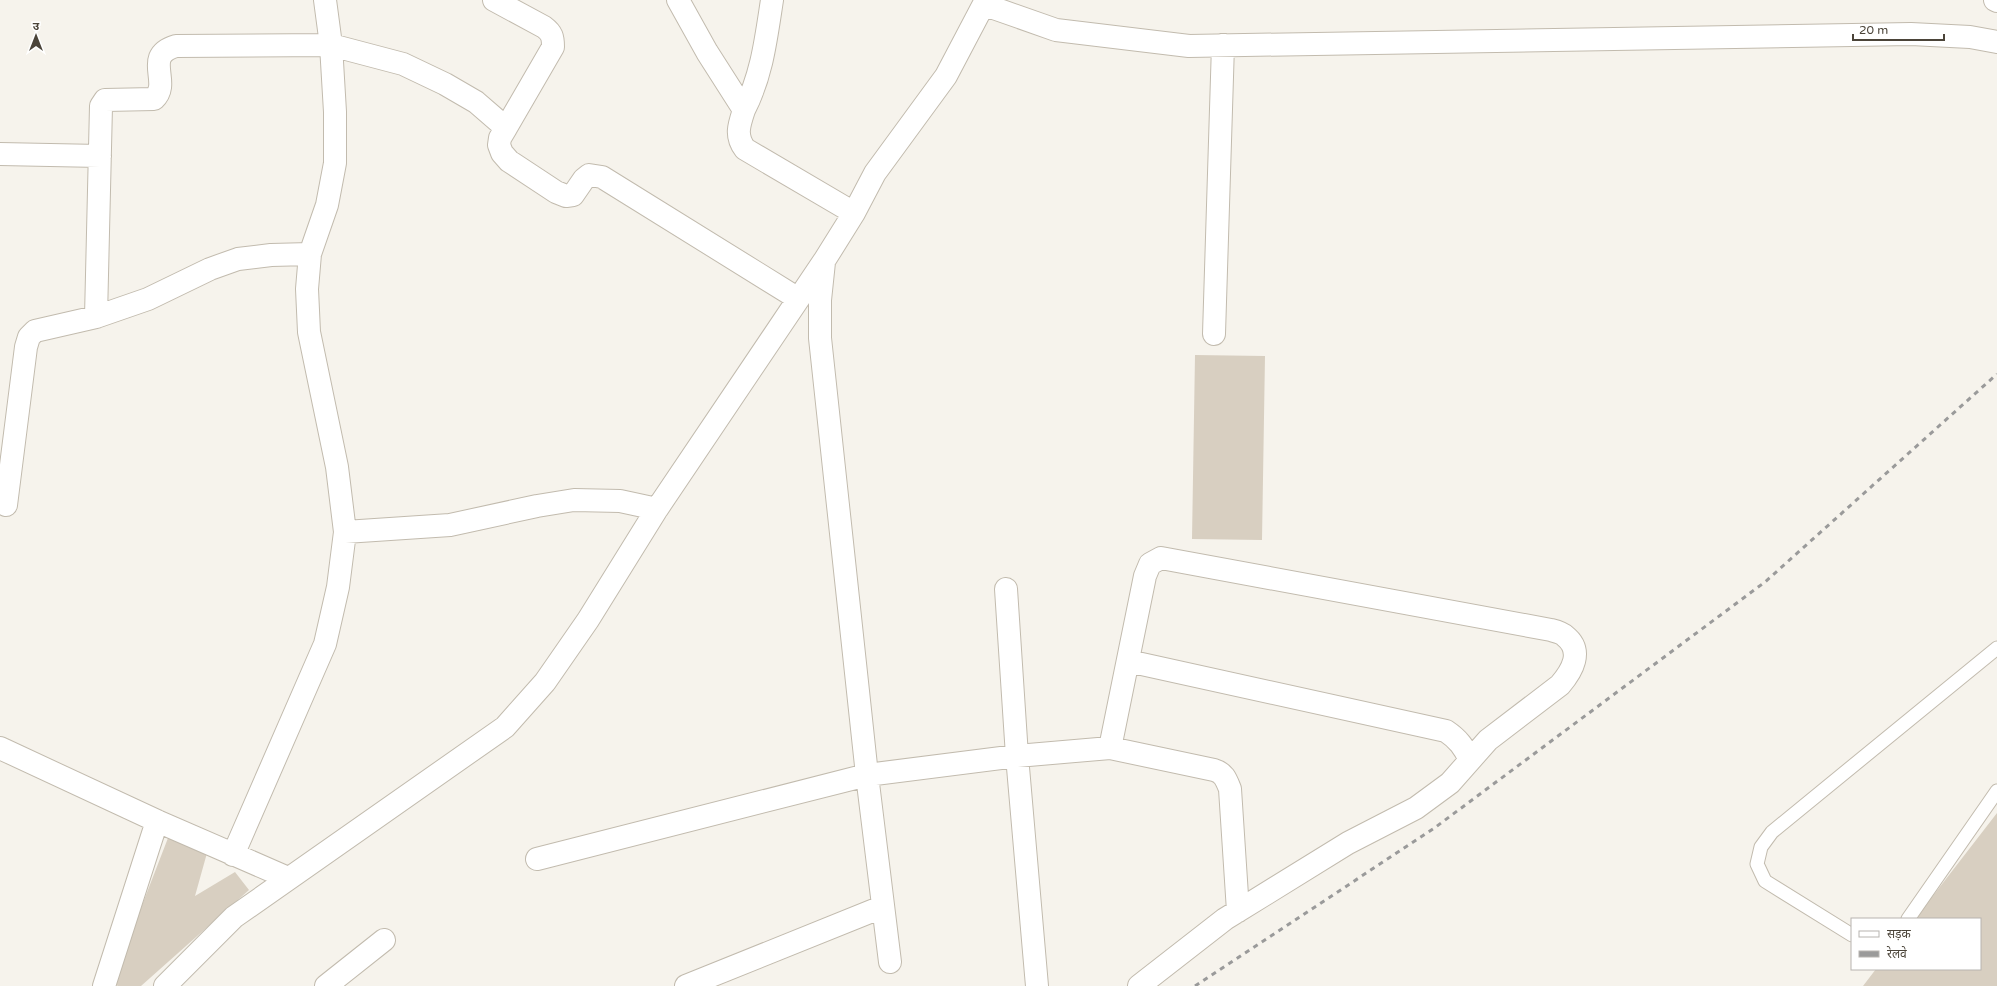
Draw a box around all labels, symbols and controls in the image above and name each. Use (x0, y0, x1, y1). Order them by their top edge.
north arrow (16, 16, 56, 56)
scale bar (1853, 16, 1944, 42)
text: उ (33, 20, 40, 33)
text: 20 m (1859, 23, 1888, 37)
legend (1851, 918, 1981, 970)
text: सड़क (1887, 927, 1912, 941)
text: रेलवे (1887, 946, 1907, 961)

